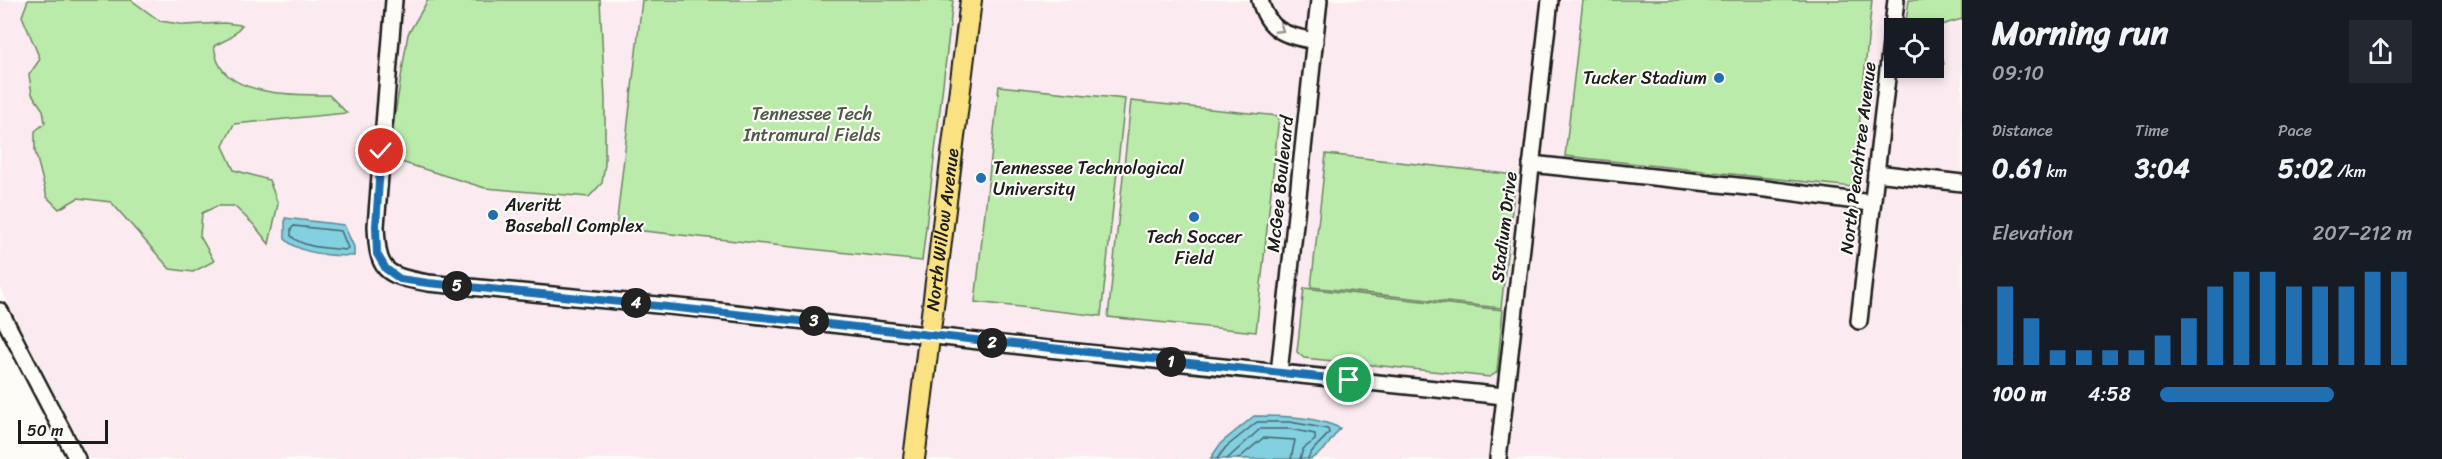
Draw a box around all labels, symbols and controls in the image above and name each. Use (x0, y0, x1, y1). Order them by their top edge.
text: Morning run (1992, 4, 2168, 62)
map controls (1884, 18, 1944, 78)
button: locate (1884, 18, 1944, 78)
button: share (2349, 20, 2412, 83)
one-way arrow (1274, 22, 1285, 33)
text: 09:10 (1992, 56, 2044, 91)
street label: North Peachtree Avenue (1830, 60, 1886, 256)
place label: Tucker Stadium (1583, 62, 1707, 94)
marker: Tucker Stadium (1712, 71, 1726, 85)
park label: Tennessee Tech Intramural Fields (743, 98, 881, 151)
street label: McGee Boulevard (1257, 113, 1303, 254)
text: Distance (1992, 116, 2053, 145)
text: Time (2135, 116, 2169, 145)
text: Pace (2278, 116, 2312, 145)
pin (355, 125, 406, 176)
icon: check (364, 134, 397, 167)
text: 0.61 (1992, 145, 2042, 191)
text: 3:04 (2135, 145, 2190, 191)
text: 5:02 (2278, 145, 2333, 191)
street label: North Willow Avenue (916, 146, 968, 313)
place label: Tennessee Technological University (993, 152, 1185, 205)
text: km (2042, 157, 2067, 186)
text: /km (2333, 157, 2366, 186)
street label: Stadium Drive (1481, 170, 1527, 284)
marker: Tennessee Technological University (974, 171, 988, 185)
place label: Averitt Baseball Complex (504, 189, 645, 242)
marker: Averitt Baseball Complex (486, 208, 500, 222)
marker: Tech Soccer Field (1187, 210, 1201, 224)
text: Elevation (1992, 216, 2073, 251)
text: 207–212 m (2313, 216, 2412, 251)
place label: Tech Soccer Field (1146, 221, 1243, 274)
pin: 5 (442, 271, 472, 301)
text: 5 (452, 271, 462, 300)
pin: 4 (621, 288, 651, 318)
text: 4 (631, 288, 641, 317)
pin: 3 (799, 306, 829, 336)
text: 3 (810, 306, 818, 335)
pin: 2 (977, 328, 1007, 358)
text: 2 (987, 328, 997, 357)
pin: 1 (1156, 347, 1186, 377)
text: 1 (1168, 347, 1174, 376)
pin (1323, 354, 1374, 405)
icon: arrive (1332, 363, 1365, 396)
text: 100 m (1992, 377, 2046, 412)
text: 4:58 (2088, 377, 2131, 412)
text: 50 m (27, 416, 63, 445)
scale bar (18, 417, 108, 444)

